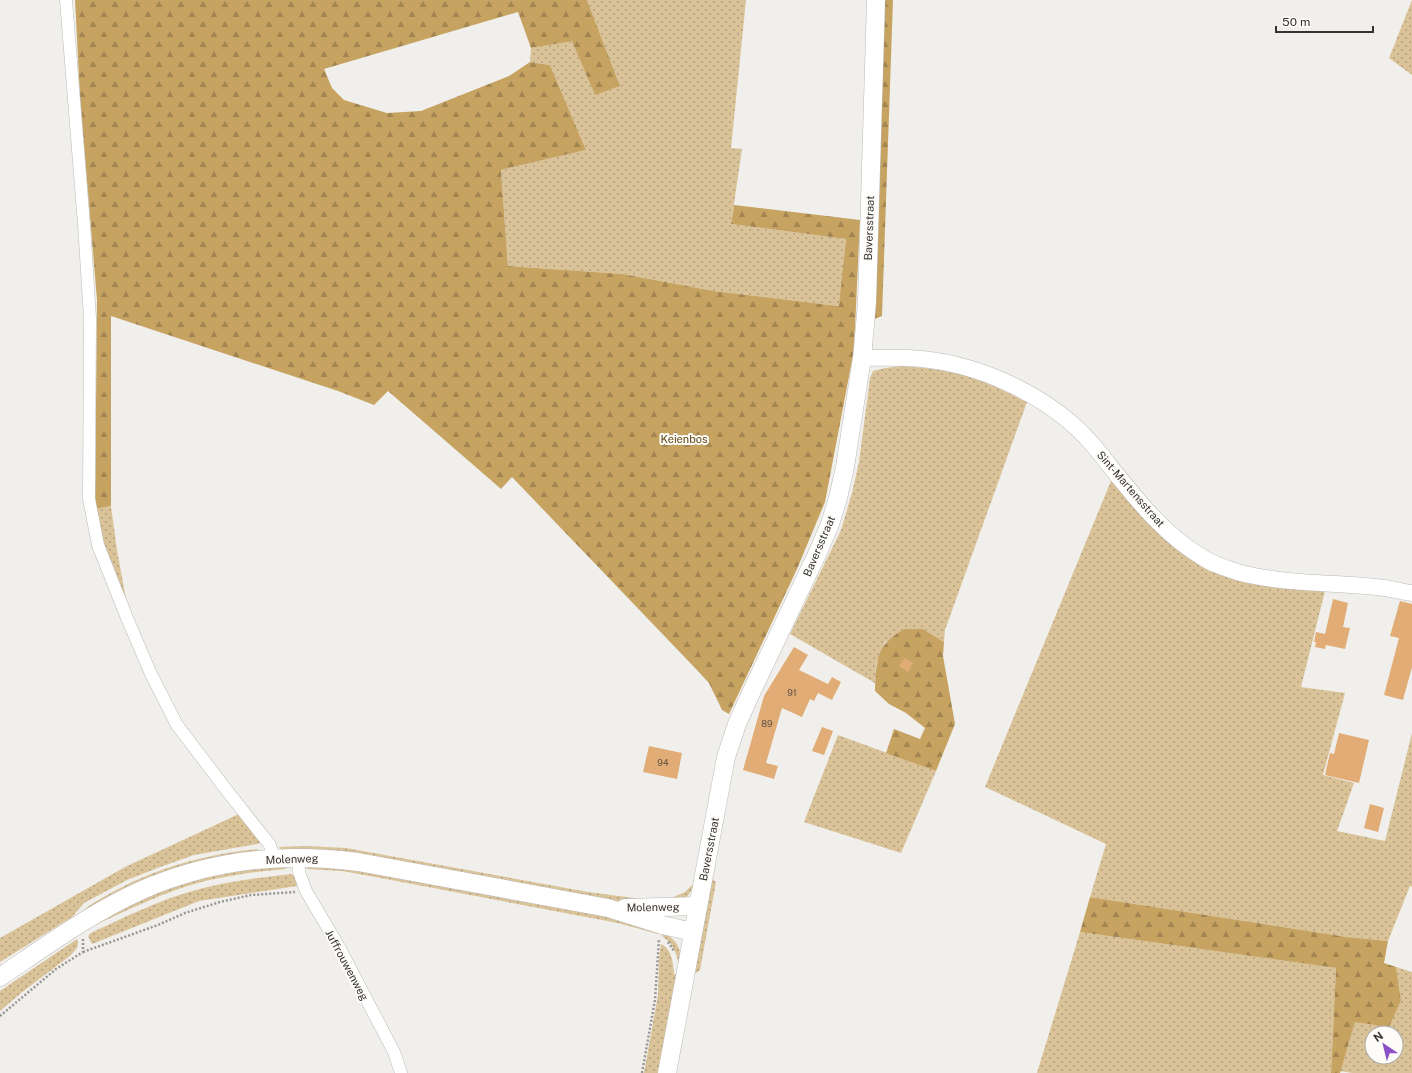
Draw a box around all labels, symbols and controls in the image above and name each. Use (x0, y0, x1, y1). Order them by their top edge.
scale bar (1276, 8, 1373, 34)
text: 50 m (1282, 15, 1310, 29)
street label: Baversstraat (862, 195, 876, 261)
park label: Keienbos (660, 433, 708, 445)
street label: Sint-Martensstraat (1095, 449, 1167, 529)
street label: Baversstraat (801, 514, 837, 578)
house number: 91 (787, 687, 797, 698)
house number: 89 (761, 718, 773, 729)
house number: 94 (657, 757, 669, 768)
street label: Baversstraat (697, 816, 721, 882)
street label: Molenweg (265, 852, 319, 866)
street label: Molenweg (626, 901, 680, 913)
street label: Juffrouwenweg (323, 928, 371, 1003)
north arrow (1364, 1025, 1404, 1065)
text: N (1371, 1029, 1385, 1044)

